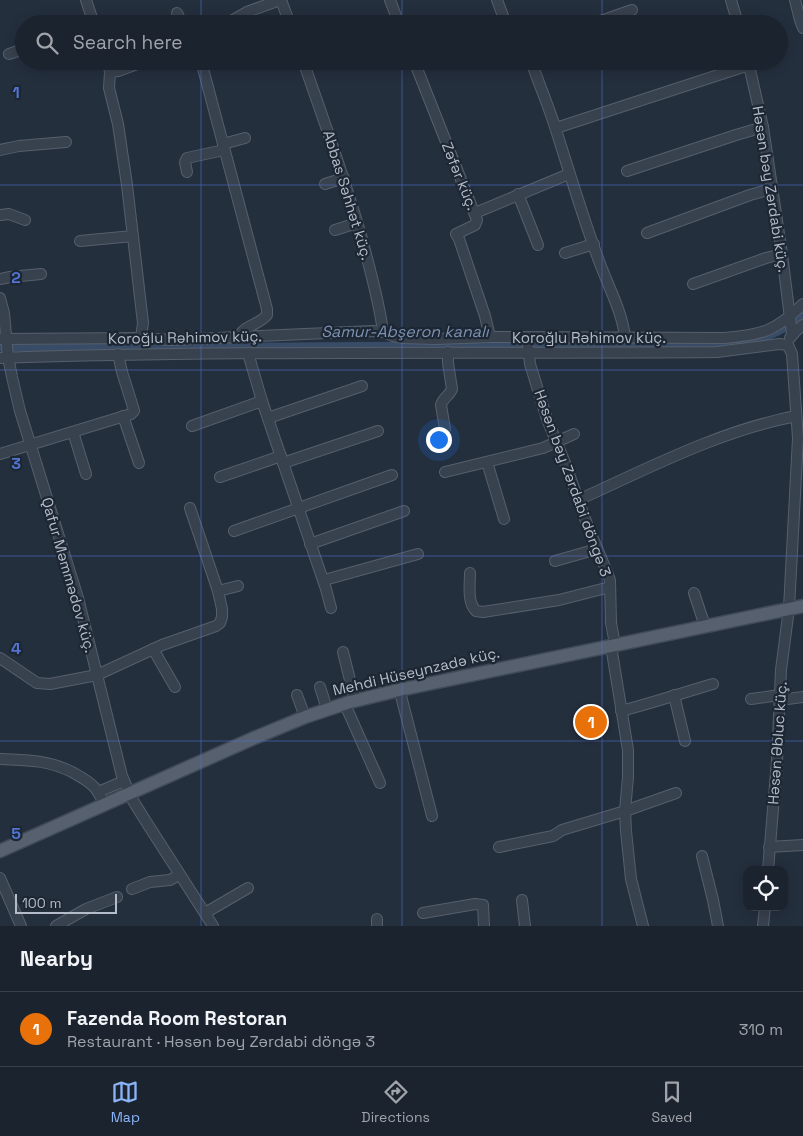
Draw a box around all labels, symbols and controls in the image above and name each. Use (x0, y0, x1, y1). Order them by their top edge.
search box (15, 15, 788, 70)
icon: search (33, 29, 61, 57)
text: Search here (73, 30, 183, 55)
text: 1 (12, 82, 20, 103)
street label: Həsən bəy Zərdabi küç. (748, 104, 794, 274)
street label: Abbas Səhhət küç. (319, 128, 377, 262)
street label: Zəfər küç. (438, 139, 482, 213)
text: 2 (11, 267, 21, 288)
water label: Samur-Abşeron kanalı (321, 321, 490, 342)
street label: Koroğlu Rəhimov küç. (108, 326, 262, 348)
street label: Koroğlu Rəhimov küç. (512, 328, 666, 347)
street label: Həsən bəy Zərdabi döngə 3 (530, 387, 616, 579)
your location (426, 427, 452, 453)
text: 3 (11, 453, 21, 474)
street label: Qafur Məmmədov küç. (38, 495, 100, 655)
text: 4 (11, 638, 21, 659)
street label: Mehdi Hüseynzadə küç. (331, 643, 501, 699)
street label: Həsən Əbluc küç. (763, 681, 791, 805)
pin: 1 (575, 703, 607, 741)
text: 5 (11, 823, 21, 844)
map controls (743, 866, 788, 911)
button: locate (743, 866, 788, 911)
scale bar (15, 891, 118, 914)
text: 100 m (22, 894, 61, 912)
text: Nearby (20, 945, 93, 972)
text: Fazenda Room Restoran (67, 1006, 287, 1031)
text: 1 (32, 1019, 40, 1040)
text: 310 m (739, 1019, 783, 1040)
text: Restaurant · Həsən bəy Zərdabi döngə 3 (67, 1031, 375, 1052)
tab: Map (111, 1078, 140, 1126)
tab: Directions (361, 1078, 430, 1126)
tab: Saved (651, 1078, 692, 1126)

